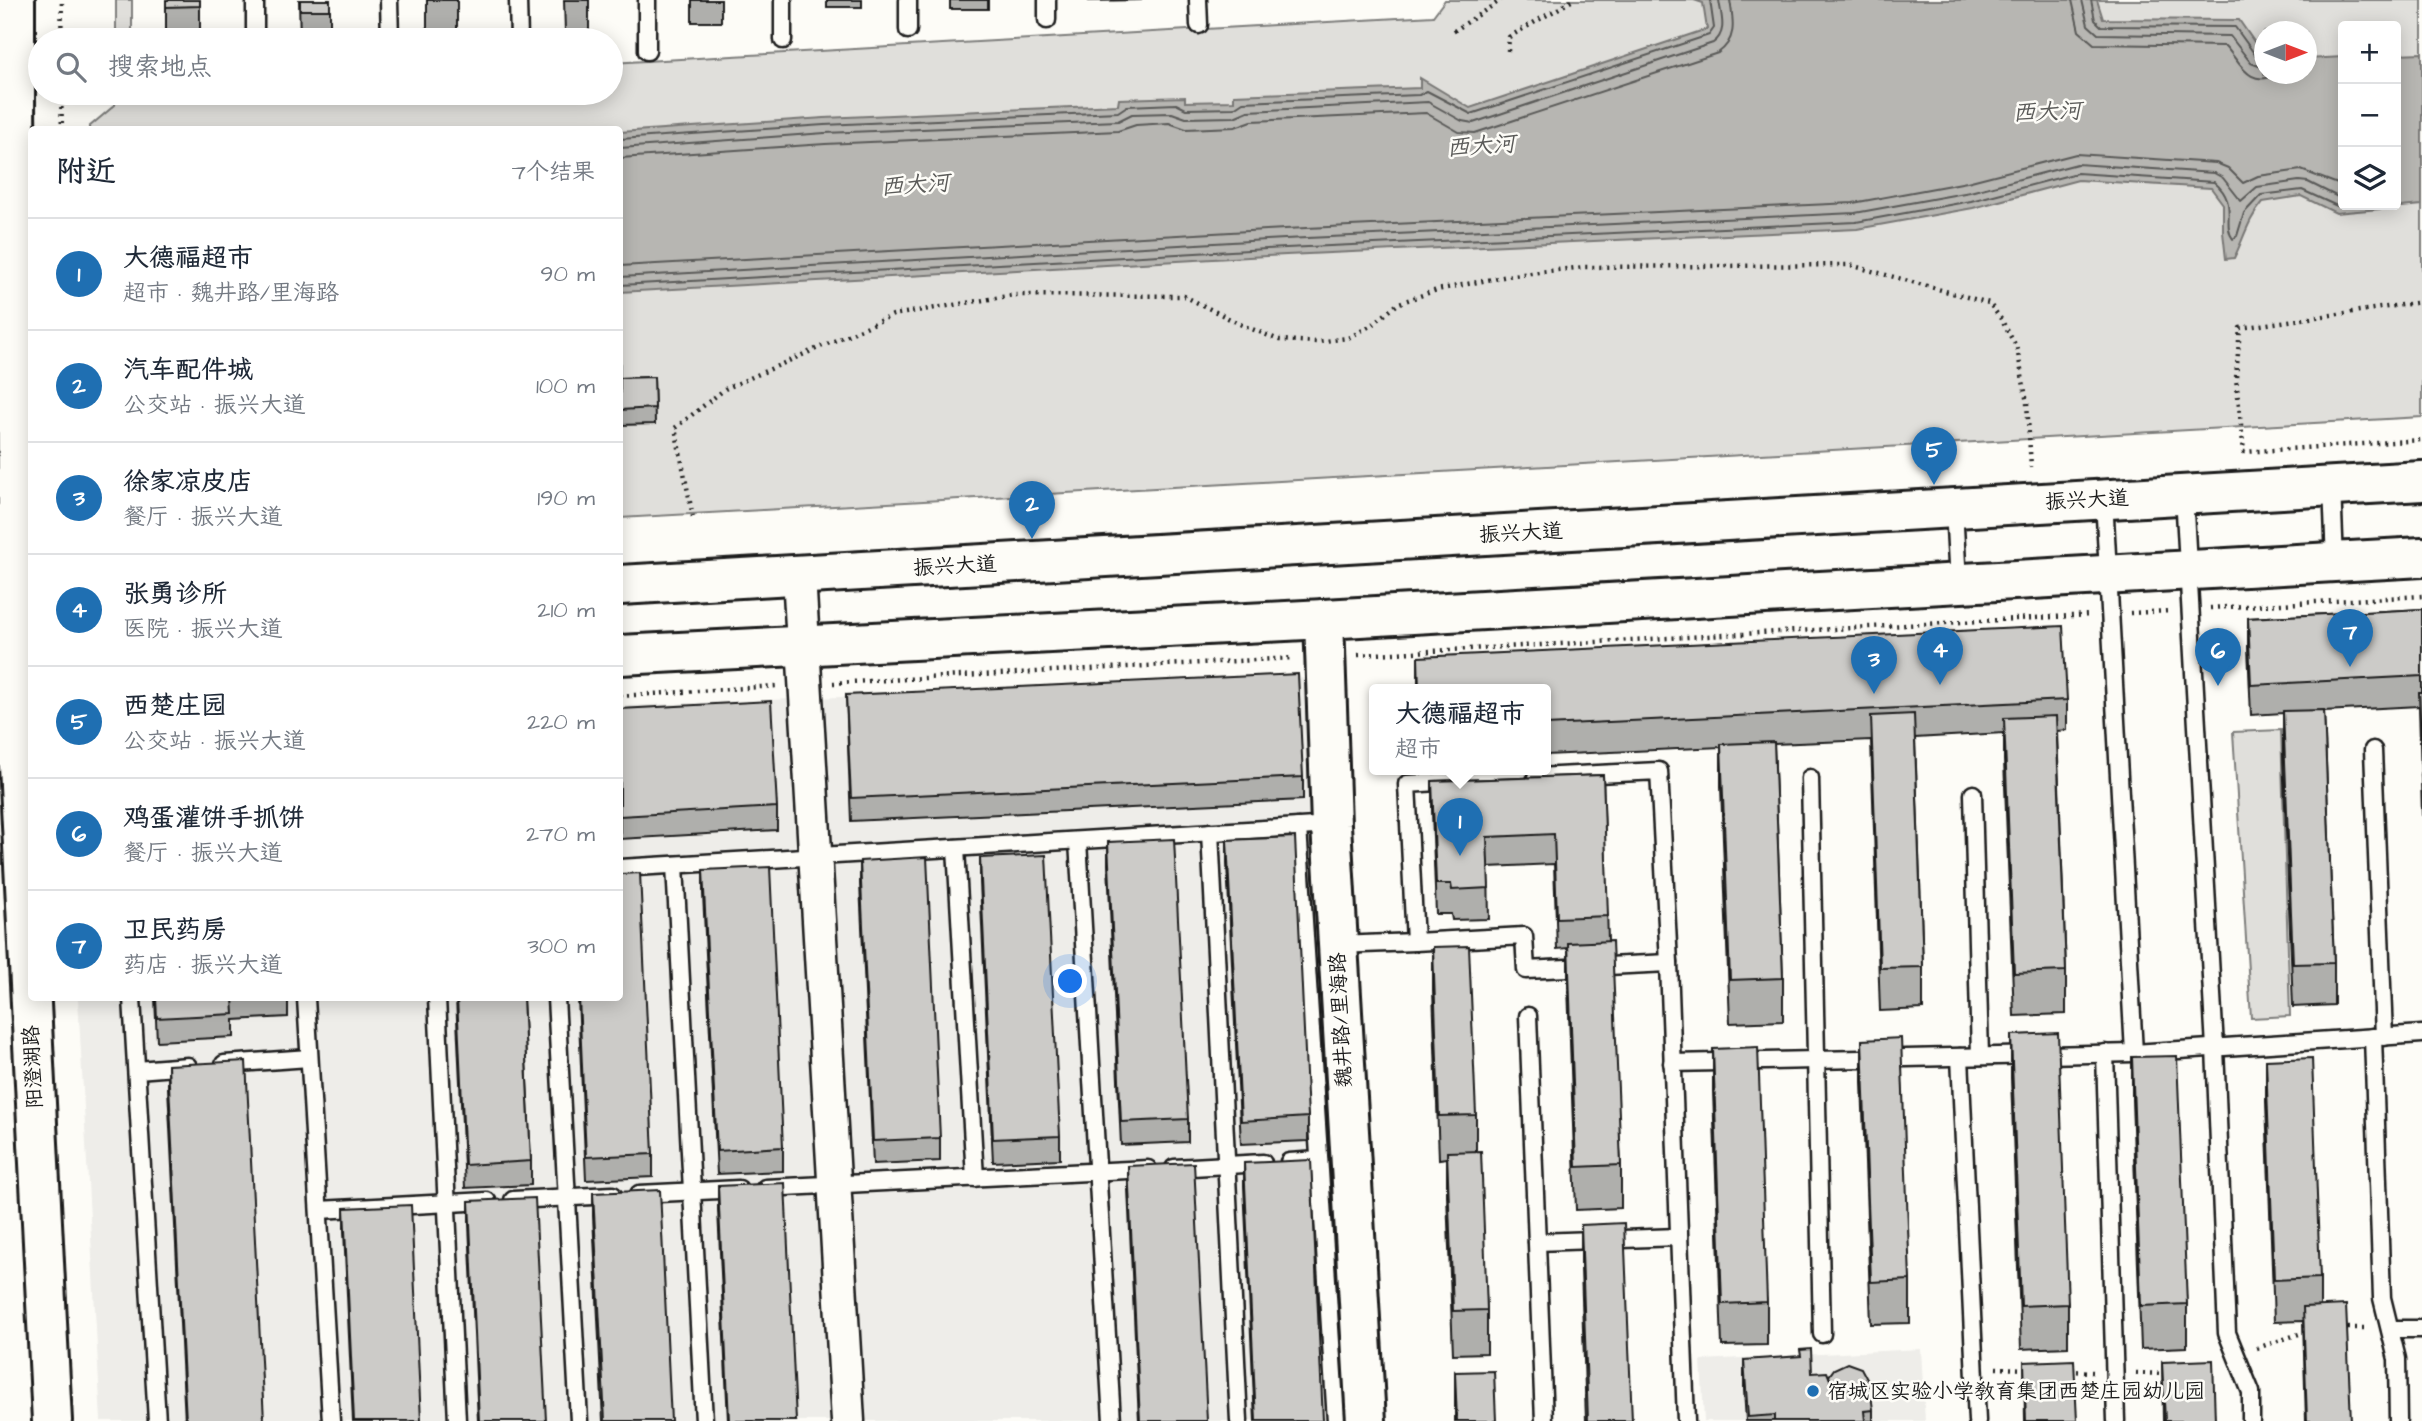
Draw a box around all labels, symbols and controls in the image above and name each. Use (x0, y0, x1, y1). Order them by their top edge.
north arrow (2254, 21, 2317, 84)
map controls (2338, 21, 2401, 210)
button: + (2338, 21, 2401, 84)
search box (28, 28, 623, 105)
icon: search (52, 48, 90, 86)
text: 搜索地点 (108, 49, 212, 85)
button: − (2338, 84, 2401, 147)
water label: 西大河 (2012, 95, 2086, 129)
water label: 西大河 (1445, 127, 1521, 164)
button: layers (2338, 147, 2401, 210)
text: 附近 (56, 151, 116, 193)
text: 7个结果 (512, 156, 595, 188)
water label: 西大河 (879, 166, 955, 203)
text: 大德福超市 (123, 240, 253, 276)
text: 1 (78, 258, 80, 290)
text: 90 m (540, 258, 595, 290)
text: 超市 · 魏井路/里海路 (123, 277, 339, 309)
text: 汽车配件城 (123, 352, 253, 388)
text: 2 (72, 370, 86, 402)
text: 100 m (536, 370, 595, 402)
text: 公交站 · 振兴大道 (123, 389, 306, 421)
pin: 5 (1911, 427, 1957, 485)
text: 徐家凉皮店 (123, 464, 253, 500)
pin: 2 (1009, 481, 1055, 539)
text: 3 (73, 482, 85, 514)
text: 190 m (537, 482, 595, 514)
street label: 振兴大道 (2044, 483, 2130, 517)
text: 餐厅 · 振兴大道 (123, 501, 283, 533)
street label: 振兴大道 (1478, 516, 1564, 550)
street label: 振兴大道 (912, 549, 998, 583)
text: 张勇诊所 (123, 576, 227, 612)
text: 4 (71, 594, 87, 626)
text: 210 m (537, 594, 595, 626)
pin: 7 (2327, 609, 2373, 667)
text: 医院 · 振兴大道 (123, 613, 283, 645)
pin: 4 (1917, 627, 1963, 685)
pin: 6 (2195, 628, 2241, 686)
pin: 3 (1851, 636, 1897, 694)
popup (1369, 684, 1551, 775)
text: 西楚庄园 (123, 688, 227, 724)
text: 大德福超市 (1395, 696, 1525, 732)
text: 5 (71, 706, 87, 738)
text: 220 m (527, 706, 595, 738)
text: 公交站 · 振兴大道 (123, 725, 306, 757)
text: 超市 (1395, 733, 1441, 765)
pin: 1 (1437, 798, 1483, 856)
text: 鸡蛋灌饼手抓饼 (123, 800, 305, 836)
text: 6 (72, 818, 86, 850)
text: 270 m (526, 818, 595, 850)
text: 餐厅 · 振兴大道 (123, 837, 283, 869)
text: 卫民药房 (123, 912, 227, 948)
text: 7 (72, 930, 86, 962)
text: 300 m (527, 930, 595, 962)
text: 药店 · 振兴大道 (123, 949, 283, 981)
street label: 魏井路/里海路 (1323, 952, 1359, 1088)
your location (1053, 964, 1087, 998)
street label: 阳澄湖路 (16, 1024, 50, 1110)
place label: 宿城区实验小学教育集团西楚庄园幼儿园 (1827, 1377, 2205, 1406)
marker: 宿城区实验小学教育集团西楚庄园幼儿园 (1805, 1383, 1821, 1399)

